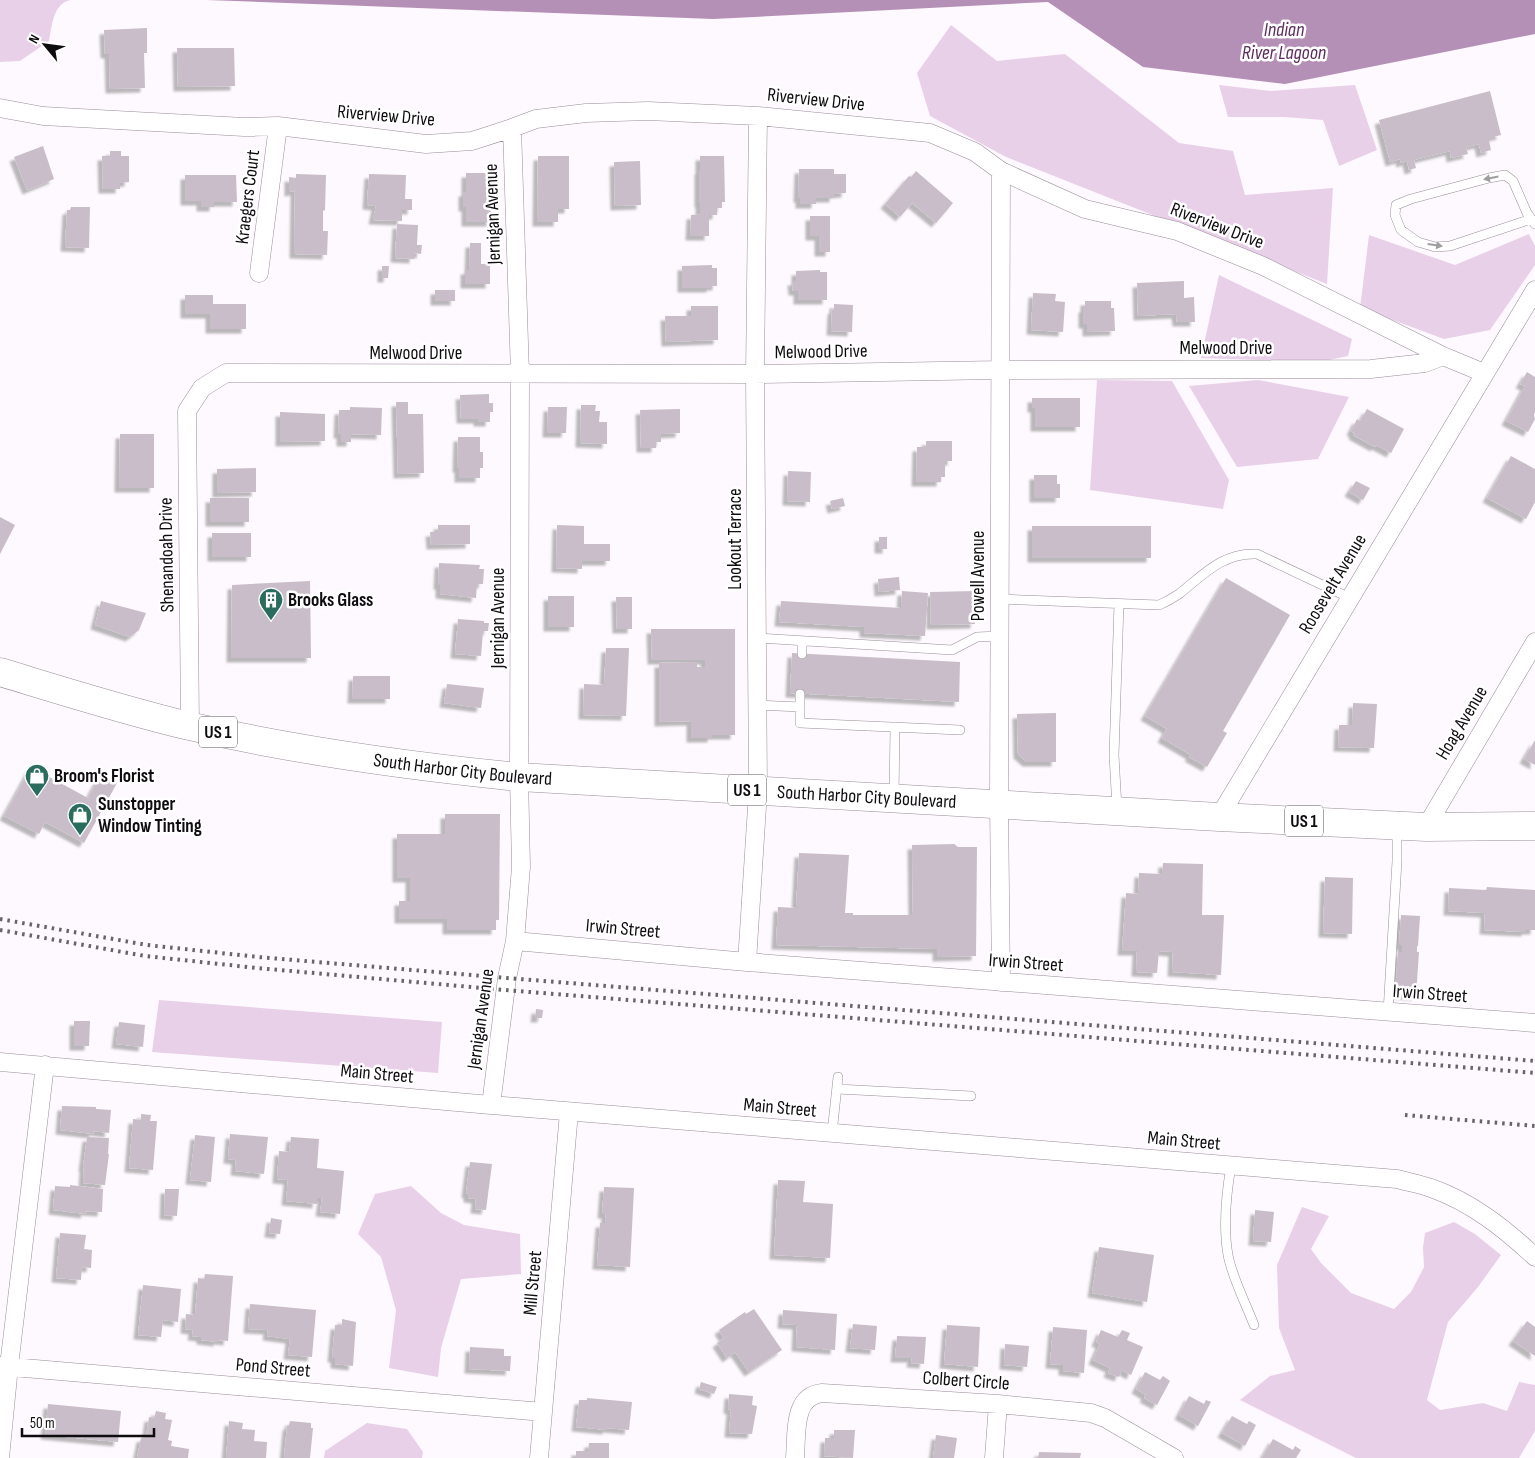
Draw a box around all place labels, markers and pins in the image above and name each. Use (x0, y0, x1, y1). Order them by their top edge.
building icon: Brooks Glass (258, 587, 284, 621)
place label: Brooks Glass (288, 589, 373, 612)
shop icon: Broom's Florist (24, 763, 50, 797)
place label: Broom's Florist (54, 765, 154, 788)
place label: Sunstopper Window Tinting (98, 793, 202, 838)
shop icon: Sunstopper Window Tinting (67, 802, 93, 836)

